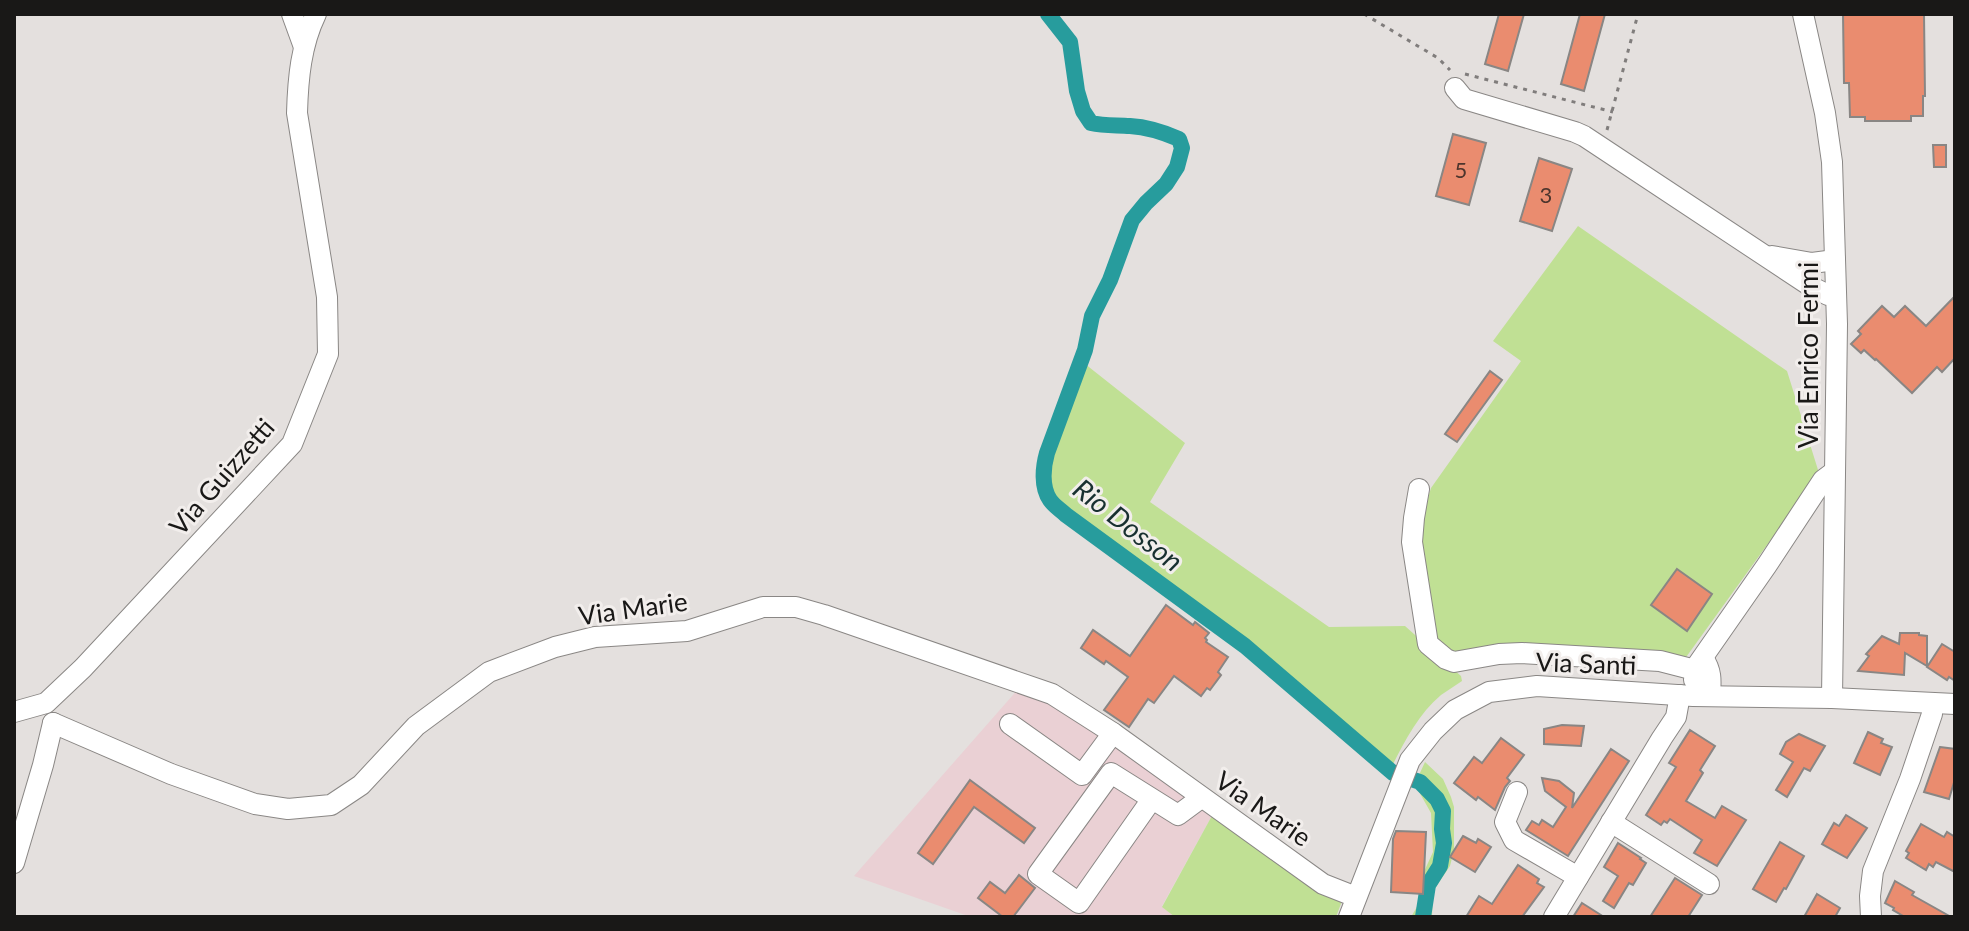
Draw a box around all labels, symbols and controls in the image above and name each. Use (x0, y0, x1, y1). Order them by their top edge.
house number: 5 (1455, 156, 1467, 183)
house number: 3 (1540, 181, 1552, 208)
street label: Via Enrico Fermi (1792, 262, 1824, 448)
street label: Via Guizzetti (162, 412, 281, 541)
water label: Rio Dosson (1067, 471, 1190, 578)
street label: Via Marie (576, 585, 689, 631)
street label: Via Santi (1535, 645, 1637, 681)
street label: Via Marie (1210, 764, 1318, 853)

